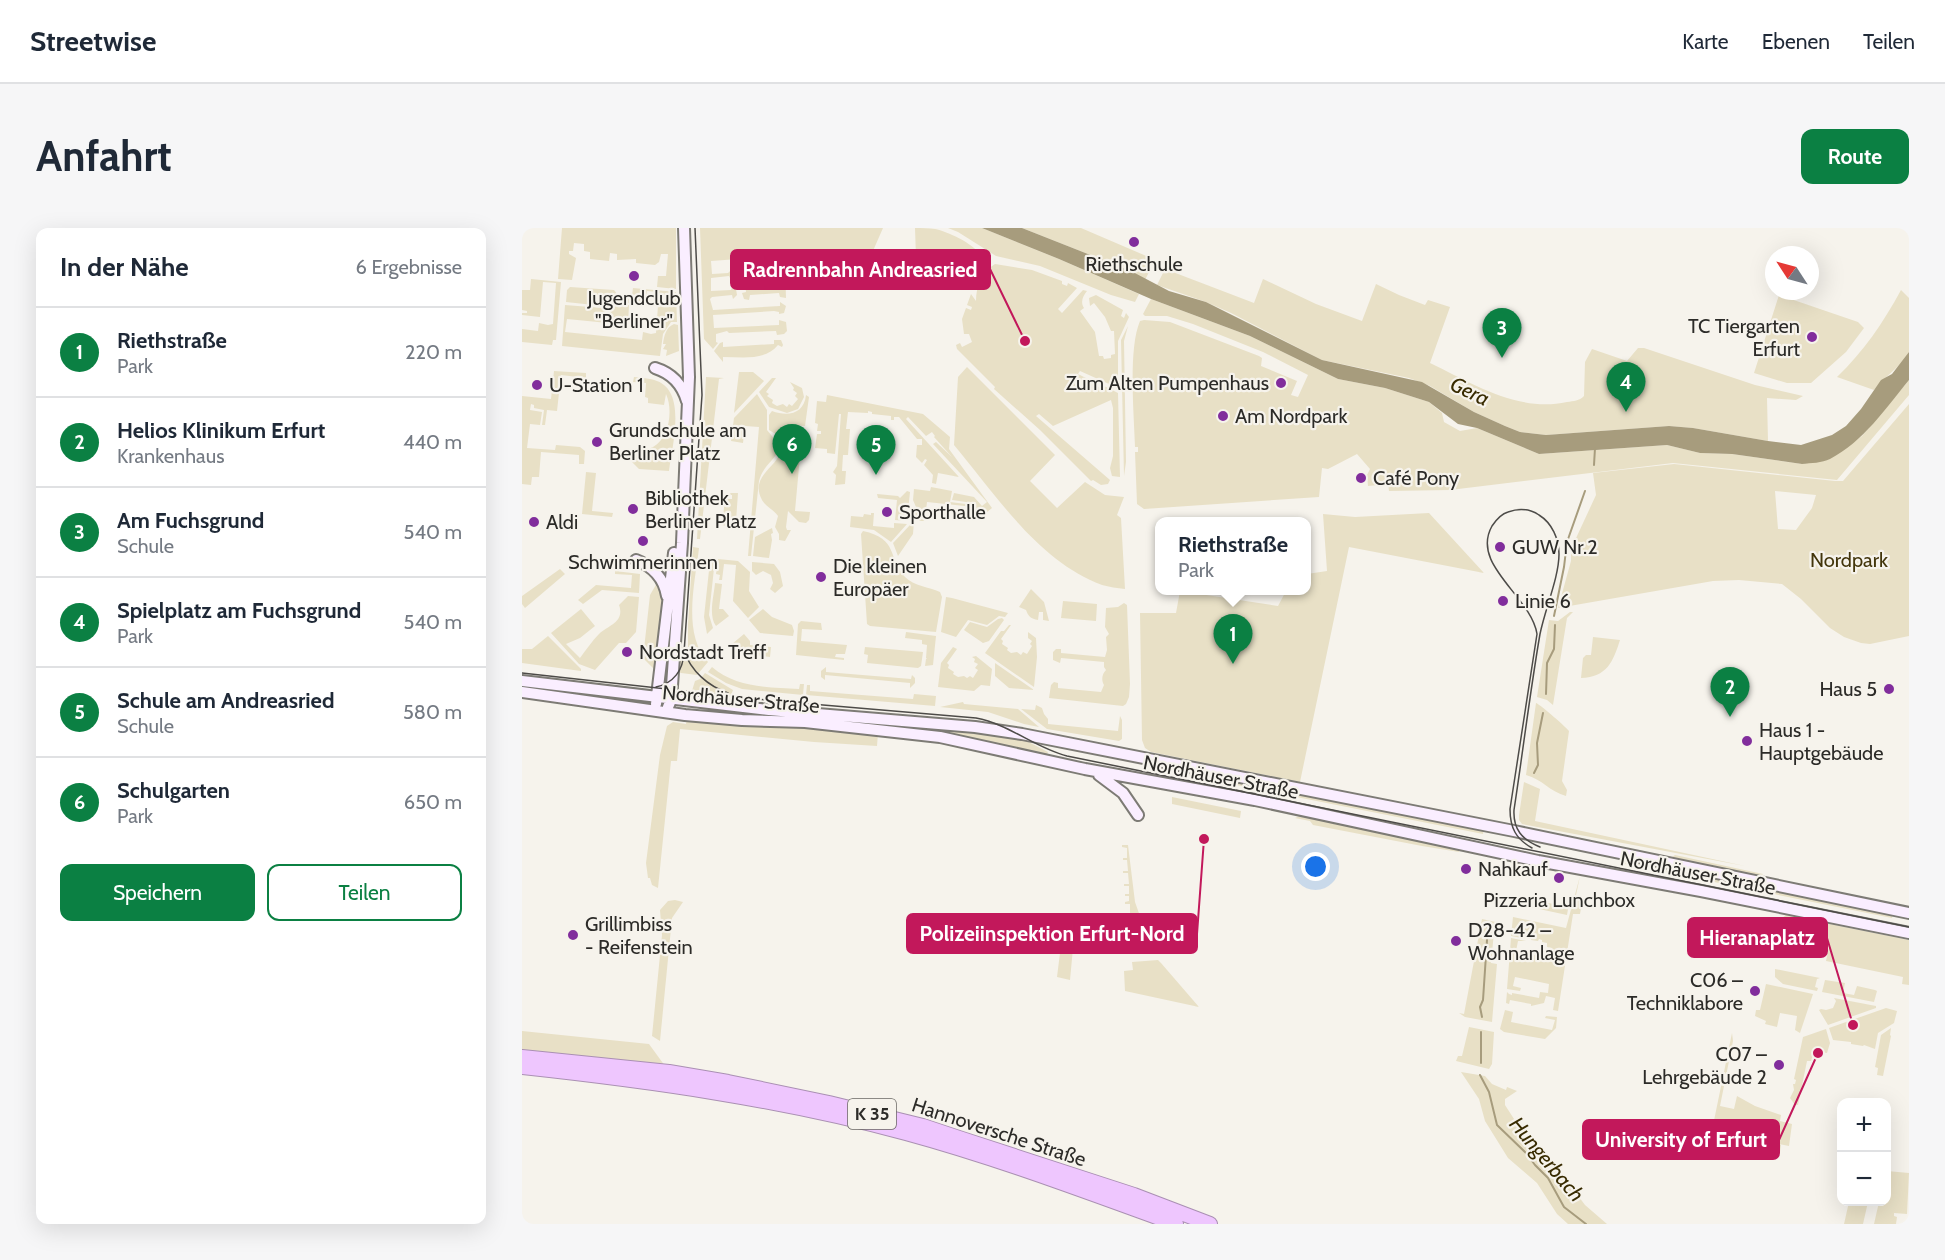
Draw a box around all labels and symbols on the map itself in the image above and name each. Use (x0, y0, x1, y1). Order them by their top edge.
marker: Riethschule (1127, 235, 1141, 249)
north arrow (1765, 246, 1819, 300)
callout: Radrennbahn Andreasried (731, 250, 990, 289)
place label: Riethschule (1085, 252, 1183, 276)
text: Radrennbahn Andreasried (743, 257, 977, 282)
marker: Jugendclub "Berliner" (627, 269, 641, 283)
place label: Jugendclub "Berliner" (586, 286, 681, 333)
pin: 3 (1482, 308, 1522, 358)
place label: TC Tiergarten Erfurt (1688, 314, 1800, 361)
marker: TC Tiergarten Erfurt (1805, 330, 1819, 344)
pin: 4 (1606, 362, 1646, 412)
place label: Zum Alten Pumpenhaus (1066, 371, 1269, 395)
water label: Gera (1446, 371, 1494, 411)
place label: U-Station 1 (549, 373, 643, 397)
marker: Zum Alten Pumpenhaus (1274, 376, 1288, 390)
marker: U-Station 1 (530, 378, 544, 392)
place label: Am Nordpark (1235, 404, 1347, 428)
marker: Am Nordpark (1216, 409, 1230, 423)
place label: Grundschule am Berliner Platz (609, 418, 747, 465)
pin: 6 (772, 424, 812, 474)
pin: 5 (856, 426, 896, 475)
marker: Grundschule am Berliner Platz (590, 435, 604, 449)
place label: Café Pony (1373, 466, 1459, 490)
marker: Café Pony (1354, 471, 1368, 485)
place label: Bibliothek Berliner Platz (645, 486, 756, 533)
place label: Sporthalle (899, 500, 986, 524)
marker: Bibliothek Berliner Platz (626, 502, 640, 516)
marker: Sporthalle (880, 505, 894, 519)
place label: Aldi (546, 510, 578, 534)
marker: Aldi (527, 515, 541, 529)
marker: Schwimmerinnen (636, 534, 650, 548)
place label: GUW Nr.2 (1512, 535, 1598, 559)
marker: GUW Nr.2 (1493, 540, 1507, 554)
park label: Nordpark (1810, 548, 1888, 572)
place label: Schwimmerinnen (568, 550, 718, 574)
place label: Die kleinen Europäer (833, 554, 927, 601)
marker: Die kleinen Europäer (814, 570, 828, 584)
place label: Linie 6 (1515, 589, 1571, 613)
marker: Linie 6 (1496, 594, 1510, 608)
pin: 1 (1214, 614, 1252, 664)
place label: Nordstadt Treff (639, 640, 767, 664)
marker: Nordstadt Treff (620, 645, 634, 659)
pin: 2 (1710, 668, 1750, 717)
place label: Haus 5 (1819, 677, 1877, 701)
street label: Nordhäuser Straße (661, 680, 821, 718)
marker: Haus 5 (1882, 682, 1896, 696)
place label: Haus 1 - Hauptgebäude (1759, 718, 1883, 765)
marker: Haus 1 - Hauptgebäude (1740, 734, 1754, 748)
street label: Nordhäuser Straße (1141, 750, 1301, 804)
street label: Nordhäuser Straße (1618, 846, 1778, 900)
your location (1301, 852, 1330, 881)
place label: Nahkauf (1478, 857, 1548, 881)
marker: Nahkauf (1459, 862, 1473, 876)
marker: Pizzeria Lunchbox (1552, 871, 1566, 885)
place label: Pizzeria Lunchbox (1483, 888, 1635, 912)
place label: Grillimbiss - Reifenstein (585, 912, 693, 959)
callout: Polizeiinspektion Erfurt-Nord (907, 914, 1197, 953)
place label: D28-42 – Wohnanlage (1468, 918, 1574, 965)
callout: Hieranaplatz (1688, 918, 1827, 957)
text: Polizeiinspektion Erfurt-Nord (919, 921, 1185, 946)
text: Hieranaplatz (1699, 925, 1815, 950)
marker: Grillimbiss - Reifenstein (566, 928, 580, 942)
marker: D28-42 – Wohnanlage (1449, 934, 1463, 948)
place label: C06 – Techniklabore (1627, 968, 1743, 1015)
marker: C06 – Techniklabore (1748, 984, 1762, 998)
place label: C07 – Lehrgebäude 2 (1642, 1042, 1767, 1089)
marker: C07 – Lehrgebäude 2 (1772, 1058, 1786, 1072)
street label: Hannoversche Straße (909, 1093, 1089, 1171)
road number: K 35 (848, 1099, 896, 1129)
water label: Hungerbach (1504, 1112, 1590, 1206)
callout: University of Erfurt (1583, 1120, 1779, 1159)
text: University of Erfurt (1595, 1127, 1767, 1152)

